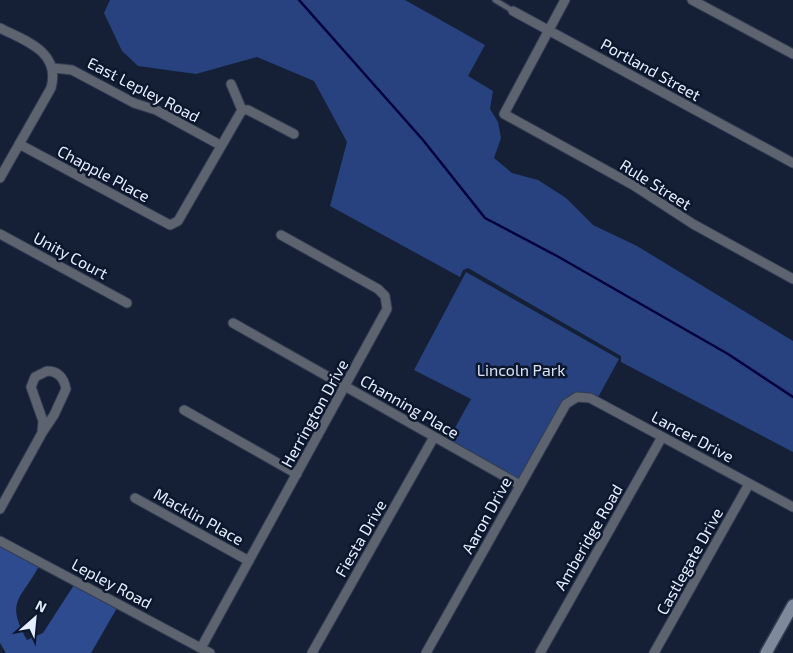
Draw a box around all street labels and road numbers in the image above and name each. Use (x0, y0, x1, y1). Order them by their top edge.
street label: Portland Street (598, 34, 704, 104)
street label: East Lepley Road (85, 53, 203, 125)
street label: Chapple Place (55, 141, 153, 205)
street label: Rule Street (617, 155, 695, 213)
street label: Unity Court (31, 227, 111, 283)
street label: Herrington Drive (277, 356, 351, 470)
street label: Channing Place (357, 370, 463, 442)
street label: Lancer Drive (649, 406, 737, 466)
street label: Aaron Drive (457, 473, 515, 557)
street label: Amberidge Road (550, 481, 626, 593)
street label: Macklin Place (151, 484, 247, 548)
street label: Fiesta Drive (330, 496, 390, 580)
street label: Castlegate Drive (652, 504, 726, 618)
street label: Lepley Road (69, 554, 155, 612)

